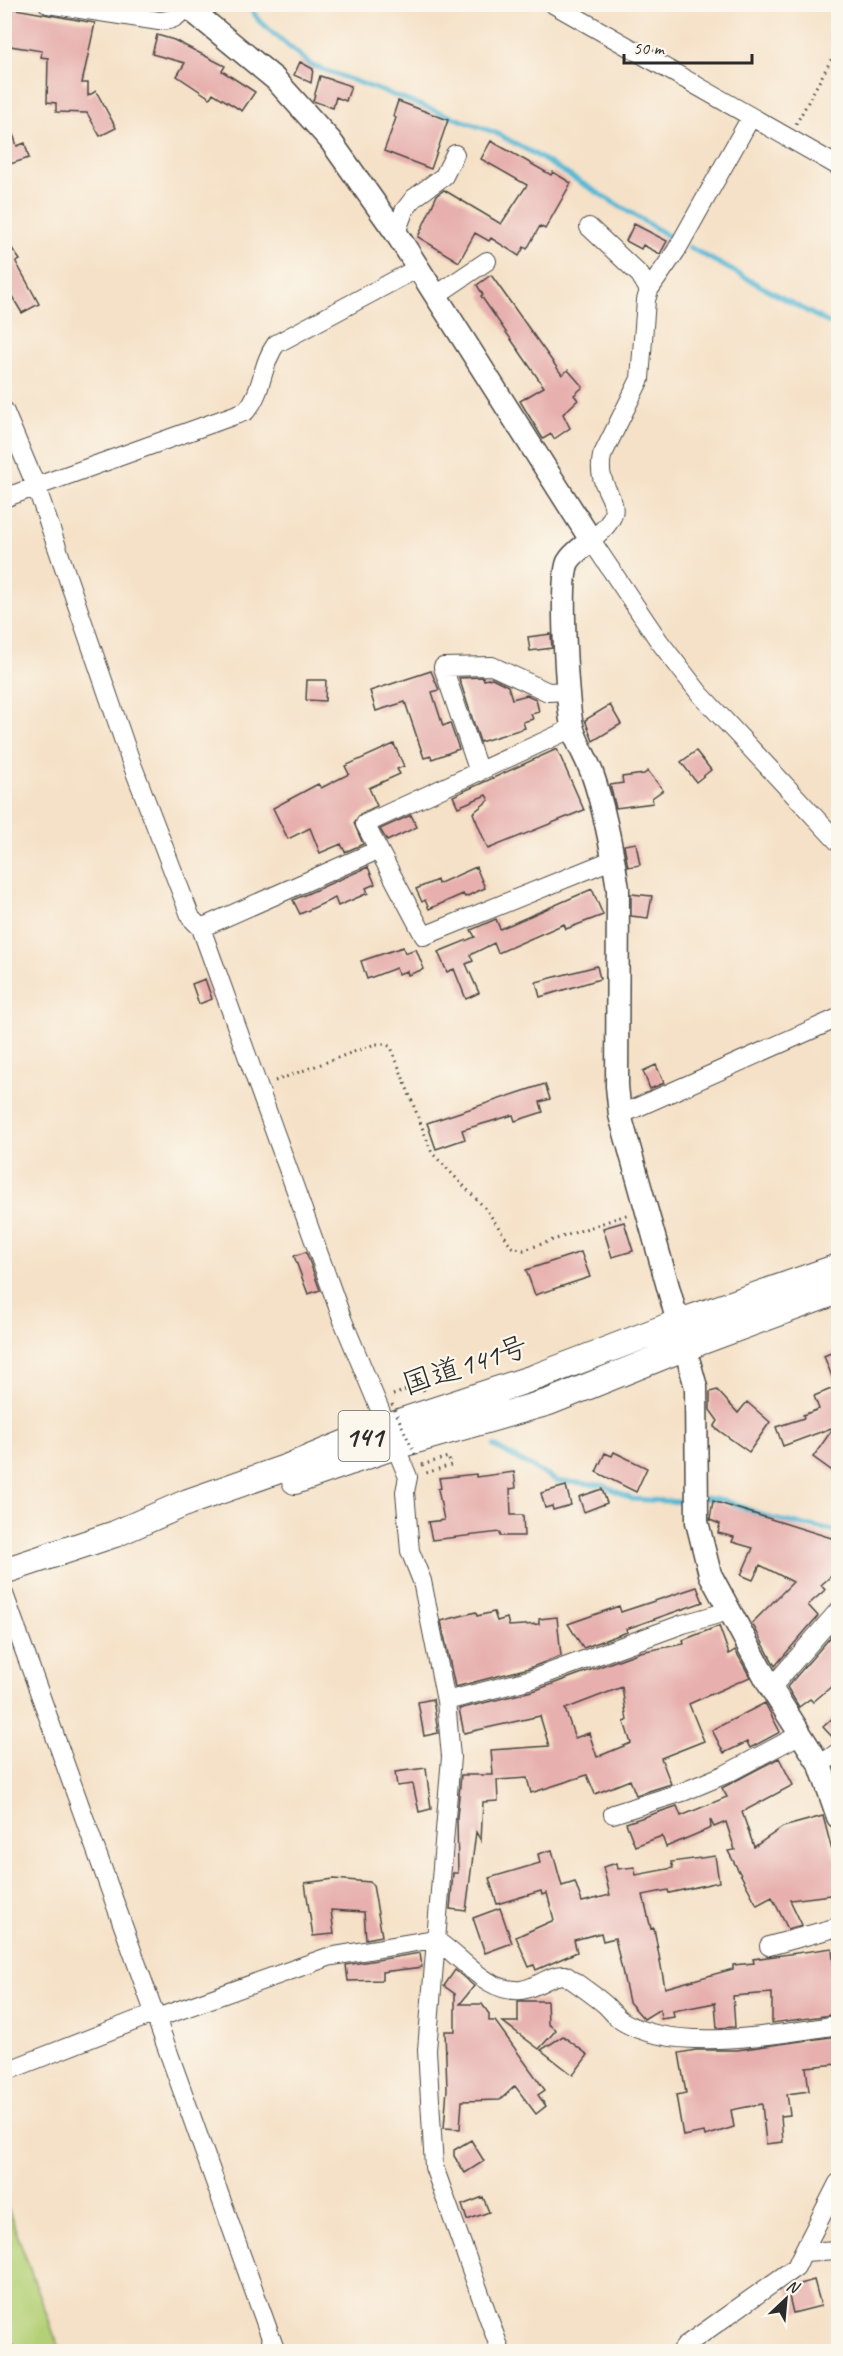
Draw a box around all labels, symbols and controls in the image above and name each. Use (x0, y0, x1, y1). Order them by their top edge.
scale bar (624, 27, 752, 65)
text: 50 m (633, 37, 666, 59)
street label: 国道141号 (397, 1327, 533, 1403)
road number: 141 (338, 1411, 389, 1461)
north arrow (756, 2269, 816, 2329)
text: N (783, 2275, 804, 2299)

